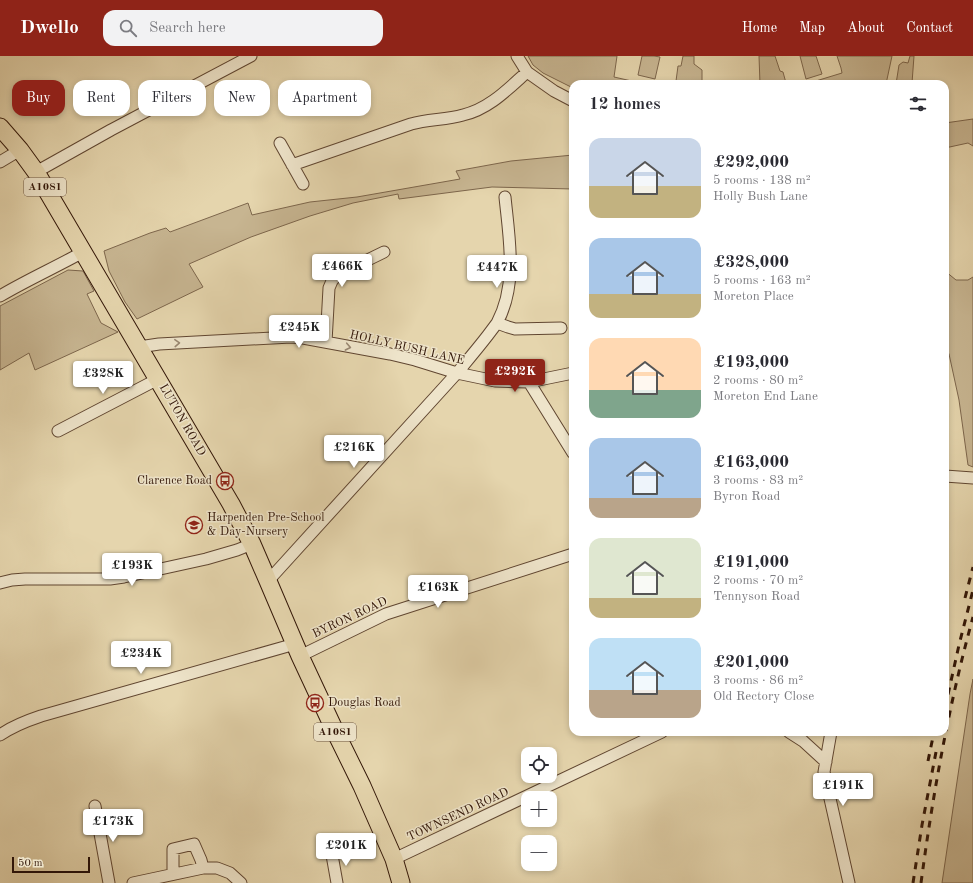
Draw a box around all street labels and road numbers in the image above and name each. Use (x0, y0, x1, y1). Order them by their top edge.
road number: A1081 (24, 178, 66, 196)
street label: HOLLY BUSH LANE (348, 329, 466, 367)
street label: LUTON ROAD (157, 382, 207, 458)
street label: BYRON ROAD (311, 595, 389, 641)
road number: A1081 (314, 723, 356, 741)
street label: TOWNSEND ROAD (405, 786, 511, 844)

